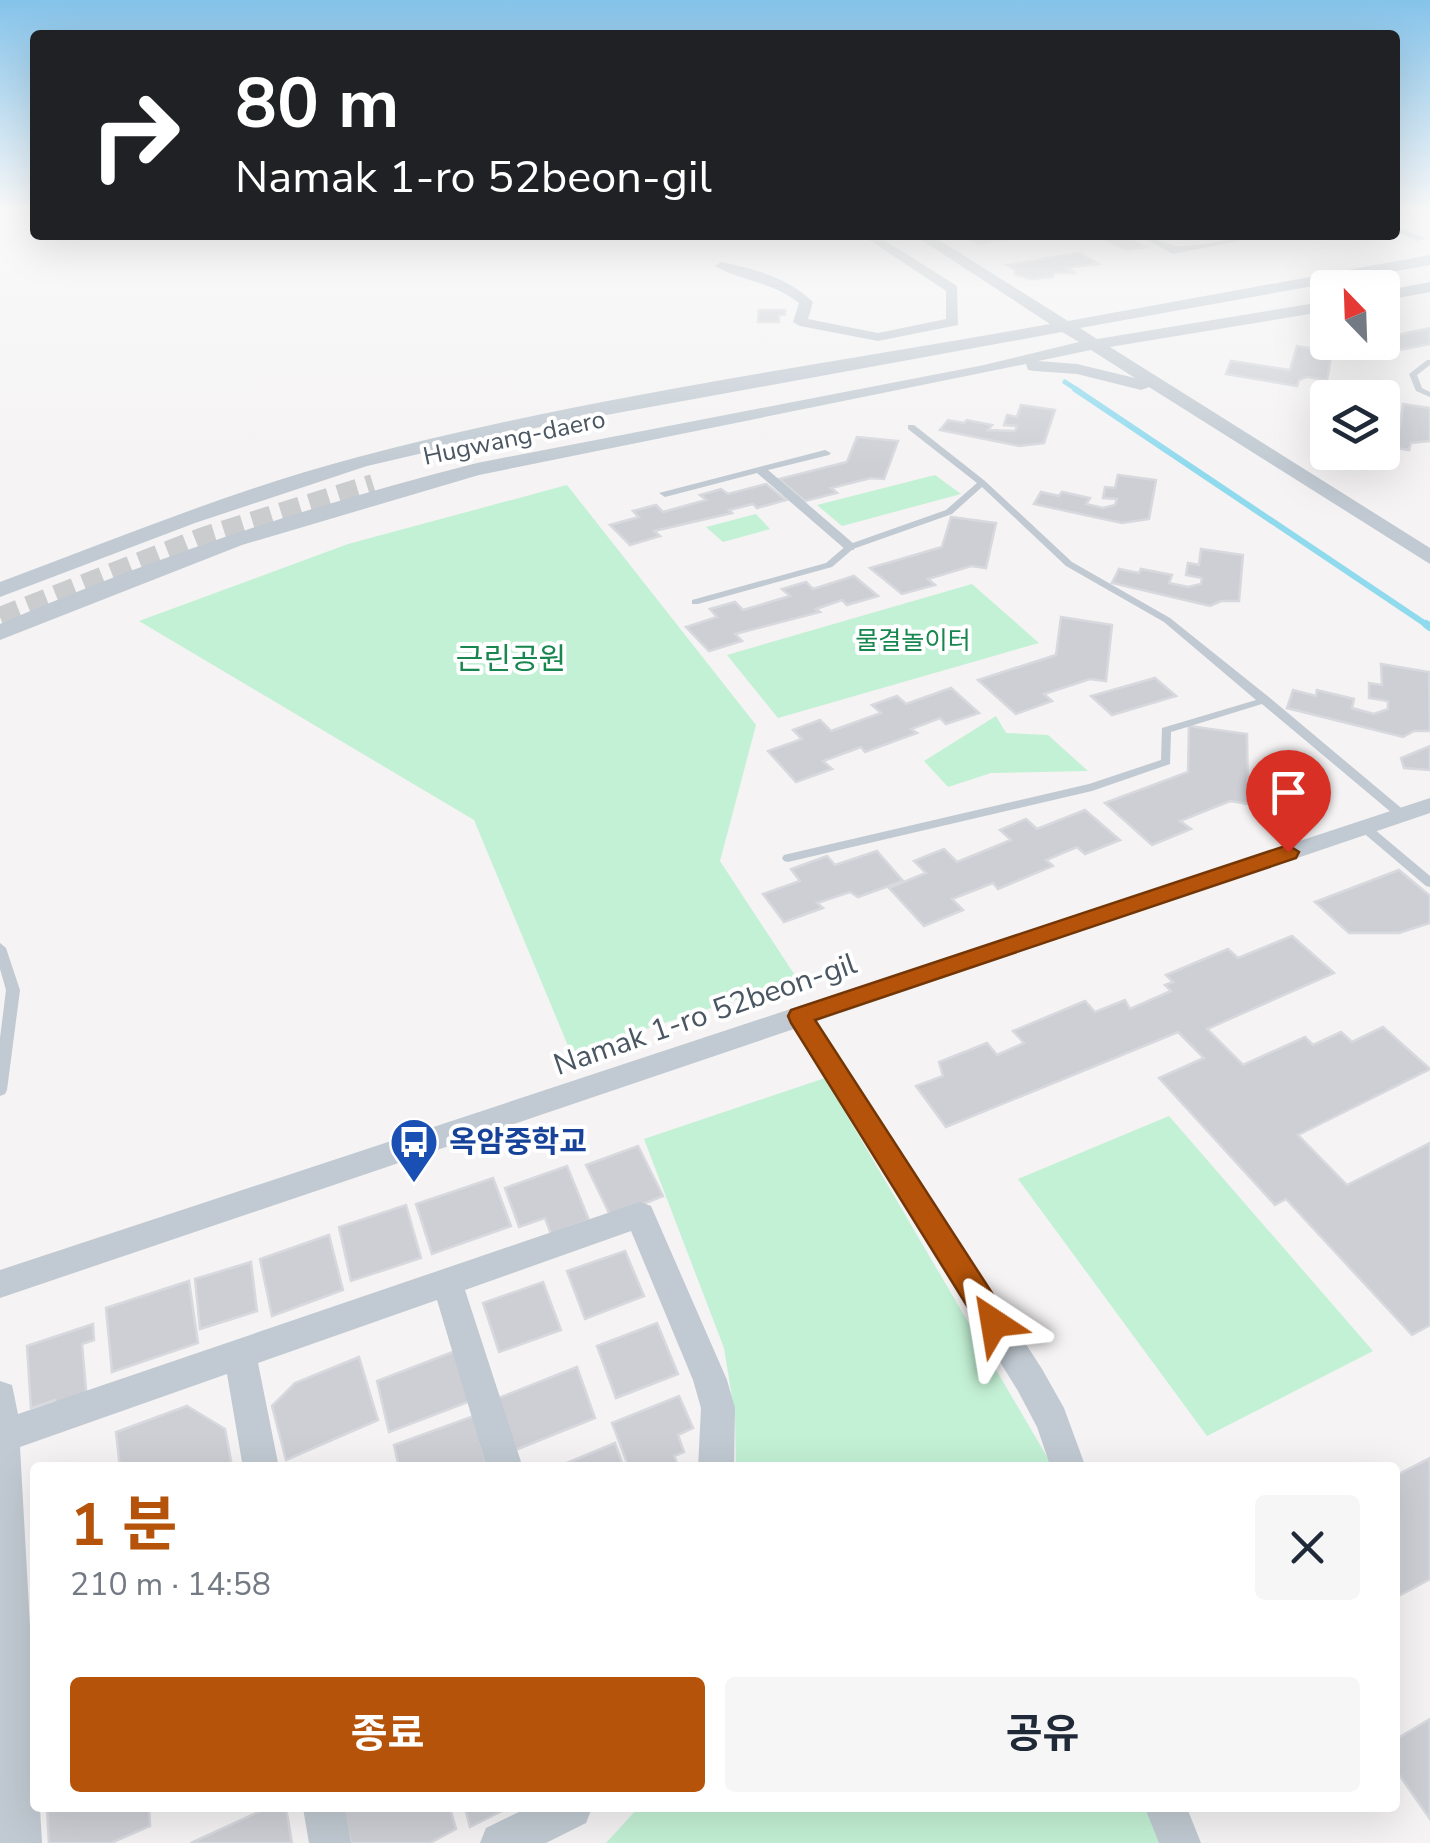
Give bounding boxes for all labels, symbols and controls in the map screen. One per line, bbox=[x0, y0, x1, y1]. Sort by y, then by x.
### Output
text: 80 m bbox=[235, 56, 399, 152]
icon: right bbox=[70, 70, 200, 200]
text: Namak 1-ro 52beon-gil bbox=[235, 147, 712, 208]
north arrow bbox=[1310, 270, 1400, 360]
map controls bbox=[1310, 270, 1400, 470]
button: layers bbox=[1310, 380, 1400, 470]
street label: Hugwang-daero bbox=[420, 402, 608, 474]
park label: 물결놀이터 bbox=[855, 624, 971, 658]
park label: 근린공원 bbox=[456, 639, 566, 680]
pin bbox=[1246, 750, 1331, 853]
icon: arrive bbox=[1261, 765, 1316, 820]
street label: Namak 1-ro 52beon-gil bbox=[548, 943, 862, 1086]
bus stop icon: 옥암중학교 bbox=[388, 1116, 440, 1184]
place label: 옥암중학교 bbox=[449, 1122, 587, 1163]
position arrow bbox=[942, 1271, 1046, 1375]
text: 1 분 bbox=[70, 1484, 177, 1566]
button: close bbox=[1255, 1495, 1360, 1600]
text: 210 m · 14:58 bbox=[70, 1563, 271, 1606]
button: 종료 bbox=[70, 1677, 705, 1792]
button: 공유 bbox=[725, 1677, 1360, 1792]

